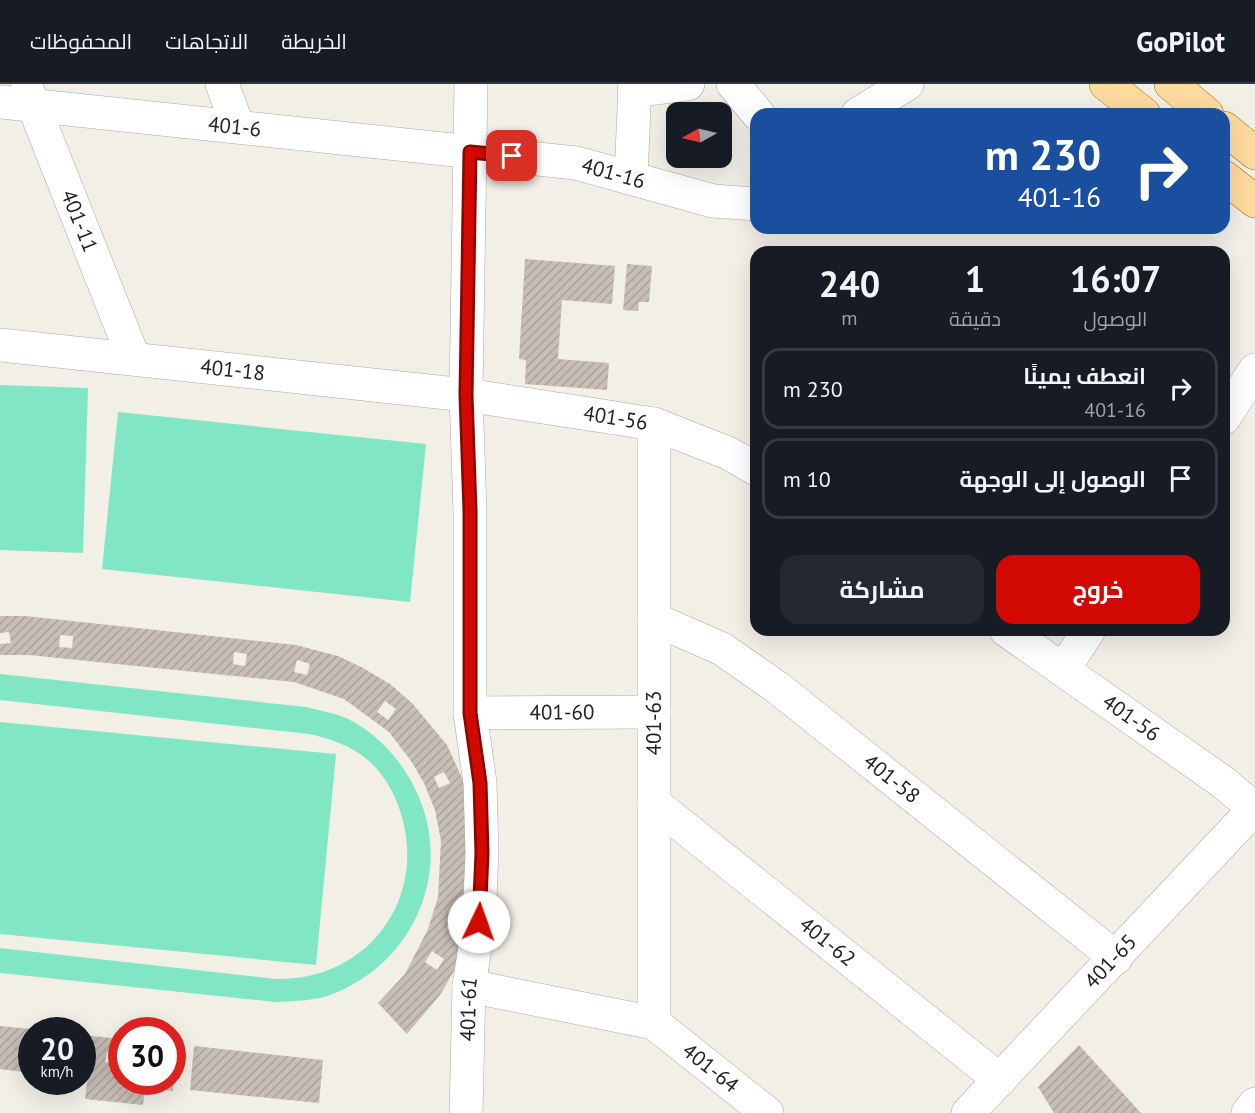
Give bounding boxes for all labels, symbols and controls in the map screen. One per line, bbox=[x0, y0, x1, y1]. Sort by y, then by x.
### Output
text: GoPilot bbox=[1136, 23, 1225, 60]
text: المحفوظات bbox=[30, 28, 132, 55]
text: الاتجاهات bbox=[165, 28, 248, 55]
text: الخريطة bbox=[281, 28, 347, 55]
north arrow bbox=[666, 102, 732, 168]
map controls bbox=[666, 102, 732, 168]
street label: 401-6 bbox=[207, 110, 263, 143]
text: 230 m bbox=[985, 127, 1101, 182]
pin bbox=[486, 130, 537, 181]
icon: right bbox=[1122, 132, 1200, 210]
icon: arrive bbox=[495, 139, 528, 172]
street label: 401-16 bbox=[579, 151, 648, 195]
text: 401-16 bbox=[1018, 180, 1101, 214]
street label: 401-11 bbox=[55, 186, 104, 256]
text: 1 bbox=[965, 255, 985, 302]
text: 16:07 bbox=[1070, 255, 1161, 302]
text: 240 bbox=[819, 260, 880, 307]
text: m bbox=[841, 305, 858, 331]
text: دقيقة bbox=[949, 306, 1001, 332]
text: الوصول bbox=[1084, 306, 1147, 332]
street label: 401-18 bbox=[199, 353, 266, 386]
text: انعطف يمينًا bbox=[1023, 362, 1146, 390]
icon: right bbox=[1164, 372, 1197, 405]
text: 230 m bbox=[783, 375, 843, 403]
text: 401-16 bbox=[1084, 397, 1146, 423]
street label: 401-56 bbox=[582, 399, 650, 436]
icon: arrive bbox=[1164, 462, 1197, 495]
text: 10 m bbox=[783, 465, 831, 493]
text: الوصول إلى الوجهة bbox=[960, 465, 1146, 493]
button: مشاركة bbox=[780, 555, 984, 624]
button: خروج bbox=[996, 555, 1200, 624]
street label: 401-56 bbox=[1097, 688, 1166, 747]
street label: 401-63 bbox=[640, 691, 667, 755]
street label: 401-60 bbox=[530, 698, 594, 726]
street label: 401-58 bbox=[858, 748, 926, 809]
position arrow bbox=[447, 890, 511, 954]
street label: 401-62 bbox=[794, 911, 861, 972]
street label: 401-65 bbox=[1078, 928, 1142, 994]
street label: 401-61 bbox=[454, 975, 483, 1042]
speed limit sign: 30 bbox=[108, 1017, 186, 1095]
text: 20 bbox=[40, 1029, 74, 1068]
street label: 401-64 bbox=[677, 1037, 745, 1098]
text: km/h bbox=[41, 1062, 73, 1081]

